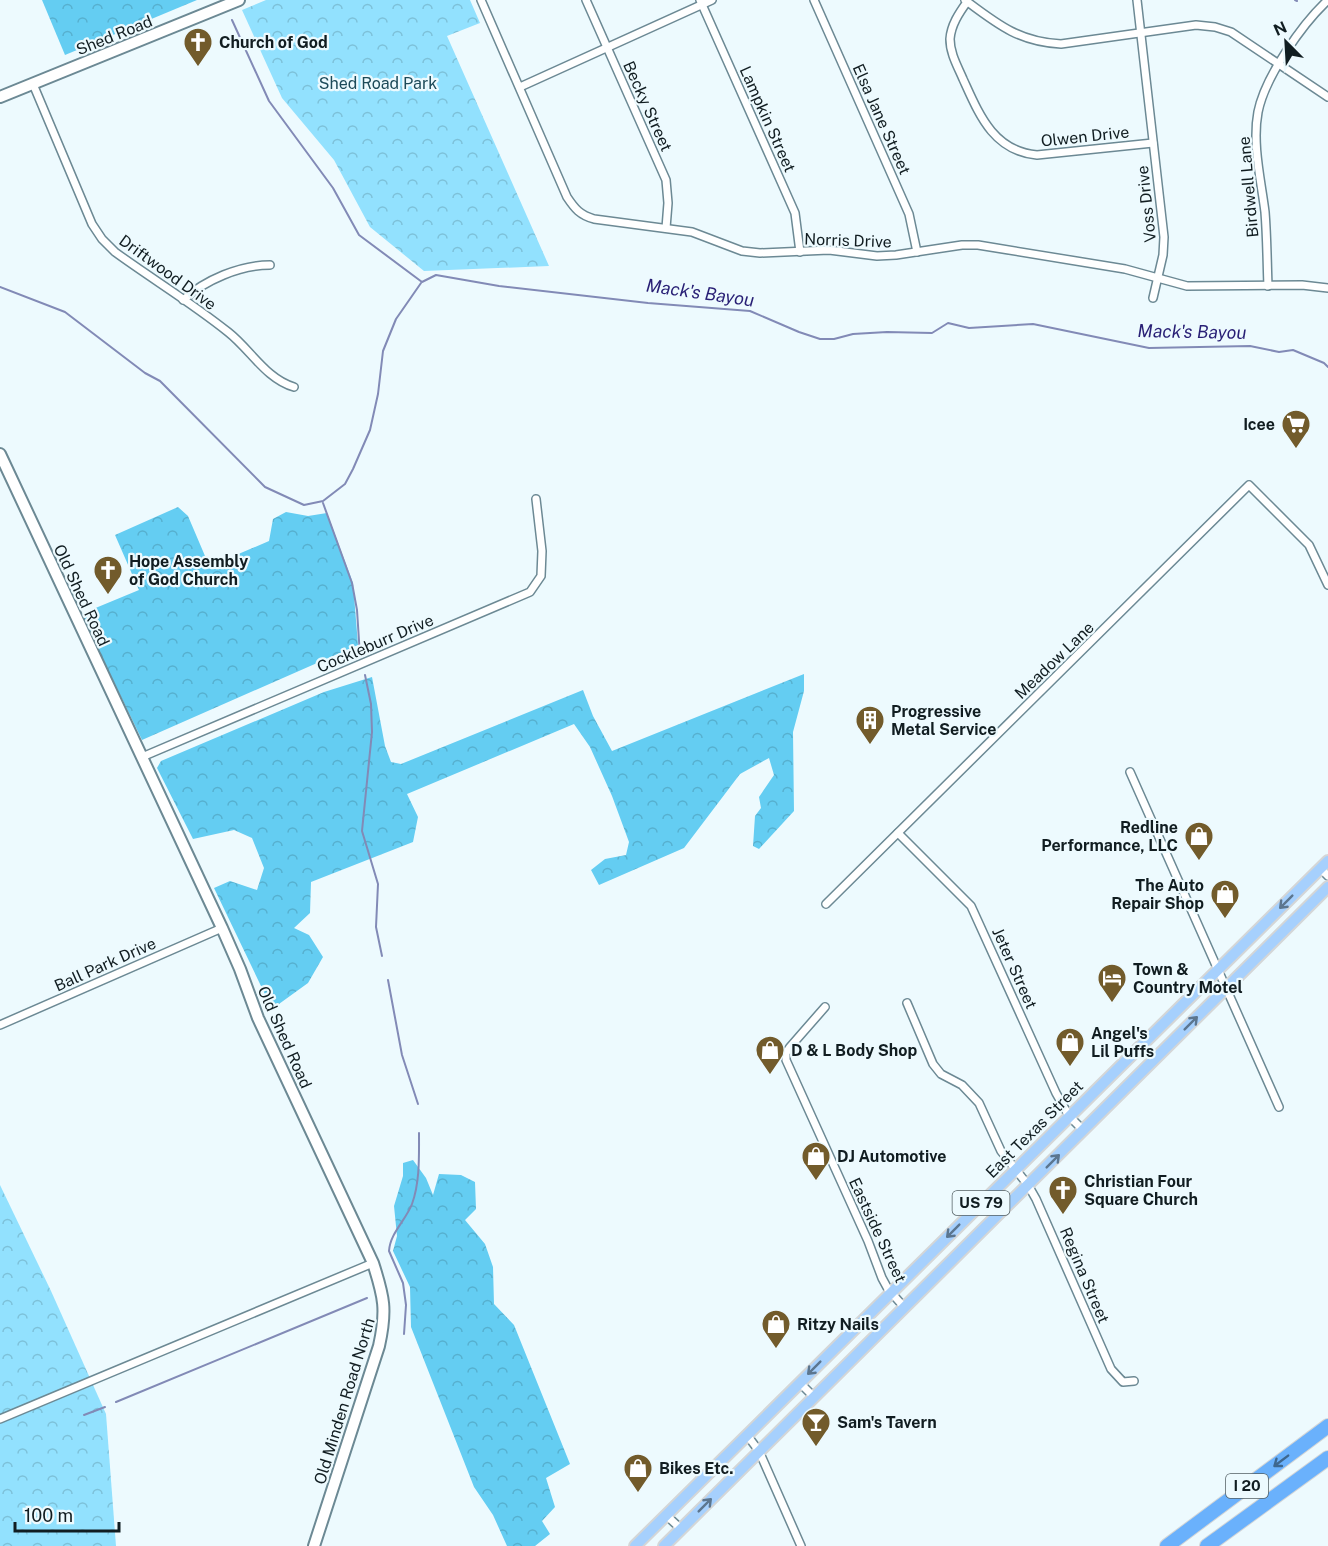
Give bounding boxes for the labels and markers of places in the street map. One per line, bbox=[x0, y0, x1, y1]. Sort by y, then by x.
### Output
church icon: Church of God bbox=[182, 26, 214, 68]
place label: Church of God bbox=[219, 33, 328, 52]
supermarket icon: Icee bbox=[1280, 408, 1312, 450]
place label: Icee bbox=[1243, 415, 1275, 434]
place label: Hope Assembly of God Church bbox=[129, 552, 248, 589]
church icon: Hope Assembly of God Church bbox=[92, 554, 124, 596]
place label: Progressive Metal Service bbox=[891, 702, 997, 739]
building icon: Progressive Metal Service bbox=[854, 704, 886, 746]
place label: Redline Performance, LLC bbox=[1041, 818, 1178, 855]
shop icon: Redline Performance, LLC bbox=[1183, 820, 1215, 862]
place label: The Auto Repair Shop bbox=[1111, 876, 1204, 913]
shop icon: The Auto Repair Shop bbox=[1209, 878, 1241, 920]
place label: Town & Country Motel bbox=[1133, 960, 1243, 997]
hotel icon: Town & Country Motel bbox=[1096, 962, 1128, 1004]
place label: Angel's Lil Puffs bbox=[1091, 1024, 1154, 1061]
shop icon: Angel's Lil Puffs bbox=[1054, 1026, 1086, 1068]
shop icon: D & L Body Shop bbox=[754, 1034, 786, 1076]
place label: D & L Body Shop bbox=[791, 1041, 917, 1060]
shop icon: DJ Automotive bbox=[800, 1140, 832, 1182]
place label: DJ Automotive bbox=[837, 1147, 947, 1166]
place label: Christian Four Square Church bbox=[1084, 1172, 1198, 1209]
church icon: Christian Four Square Church bbox=[1047, 1174, 1079, 1216]
shop icon: Ritzy Nails bbox=[760, 1308, 792, 1350]
place label: Ritzy Nails bbox=[797, 1315, 879, 1334]
bar icon: Sam's Tavern bbox=[800, 1406, 832, 1448]
place label: Sam's Tavern bbox=[837, 1413, 937, 1432]
shop icon: Bikes Etc. bbox=[622, 1452, 654, 1494]
place label: Bikes Etc. bbox=[659, 1459, 734, 1478]

